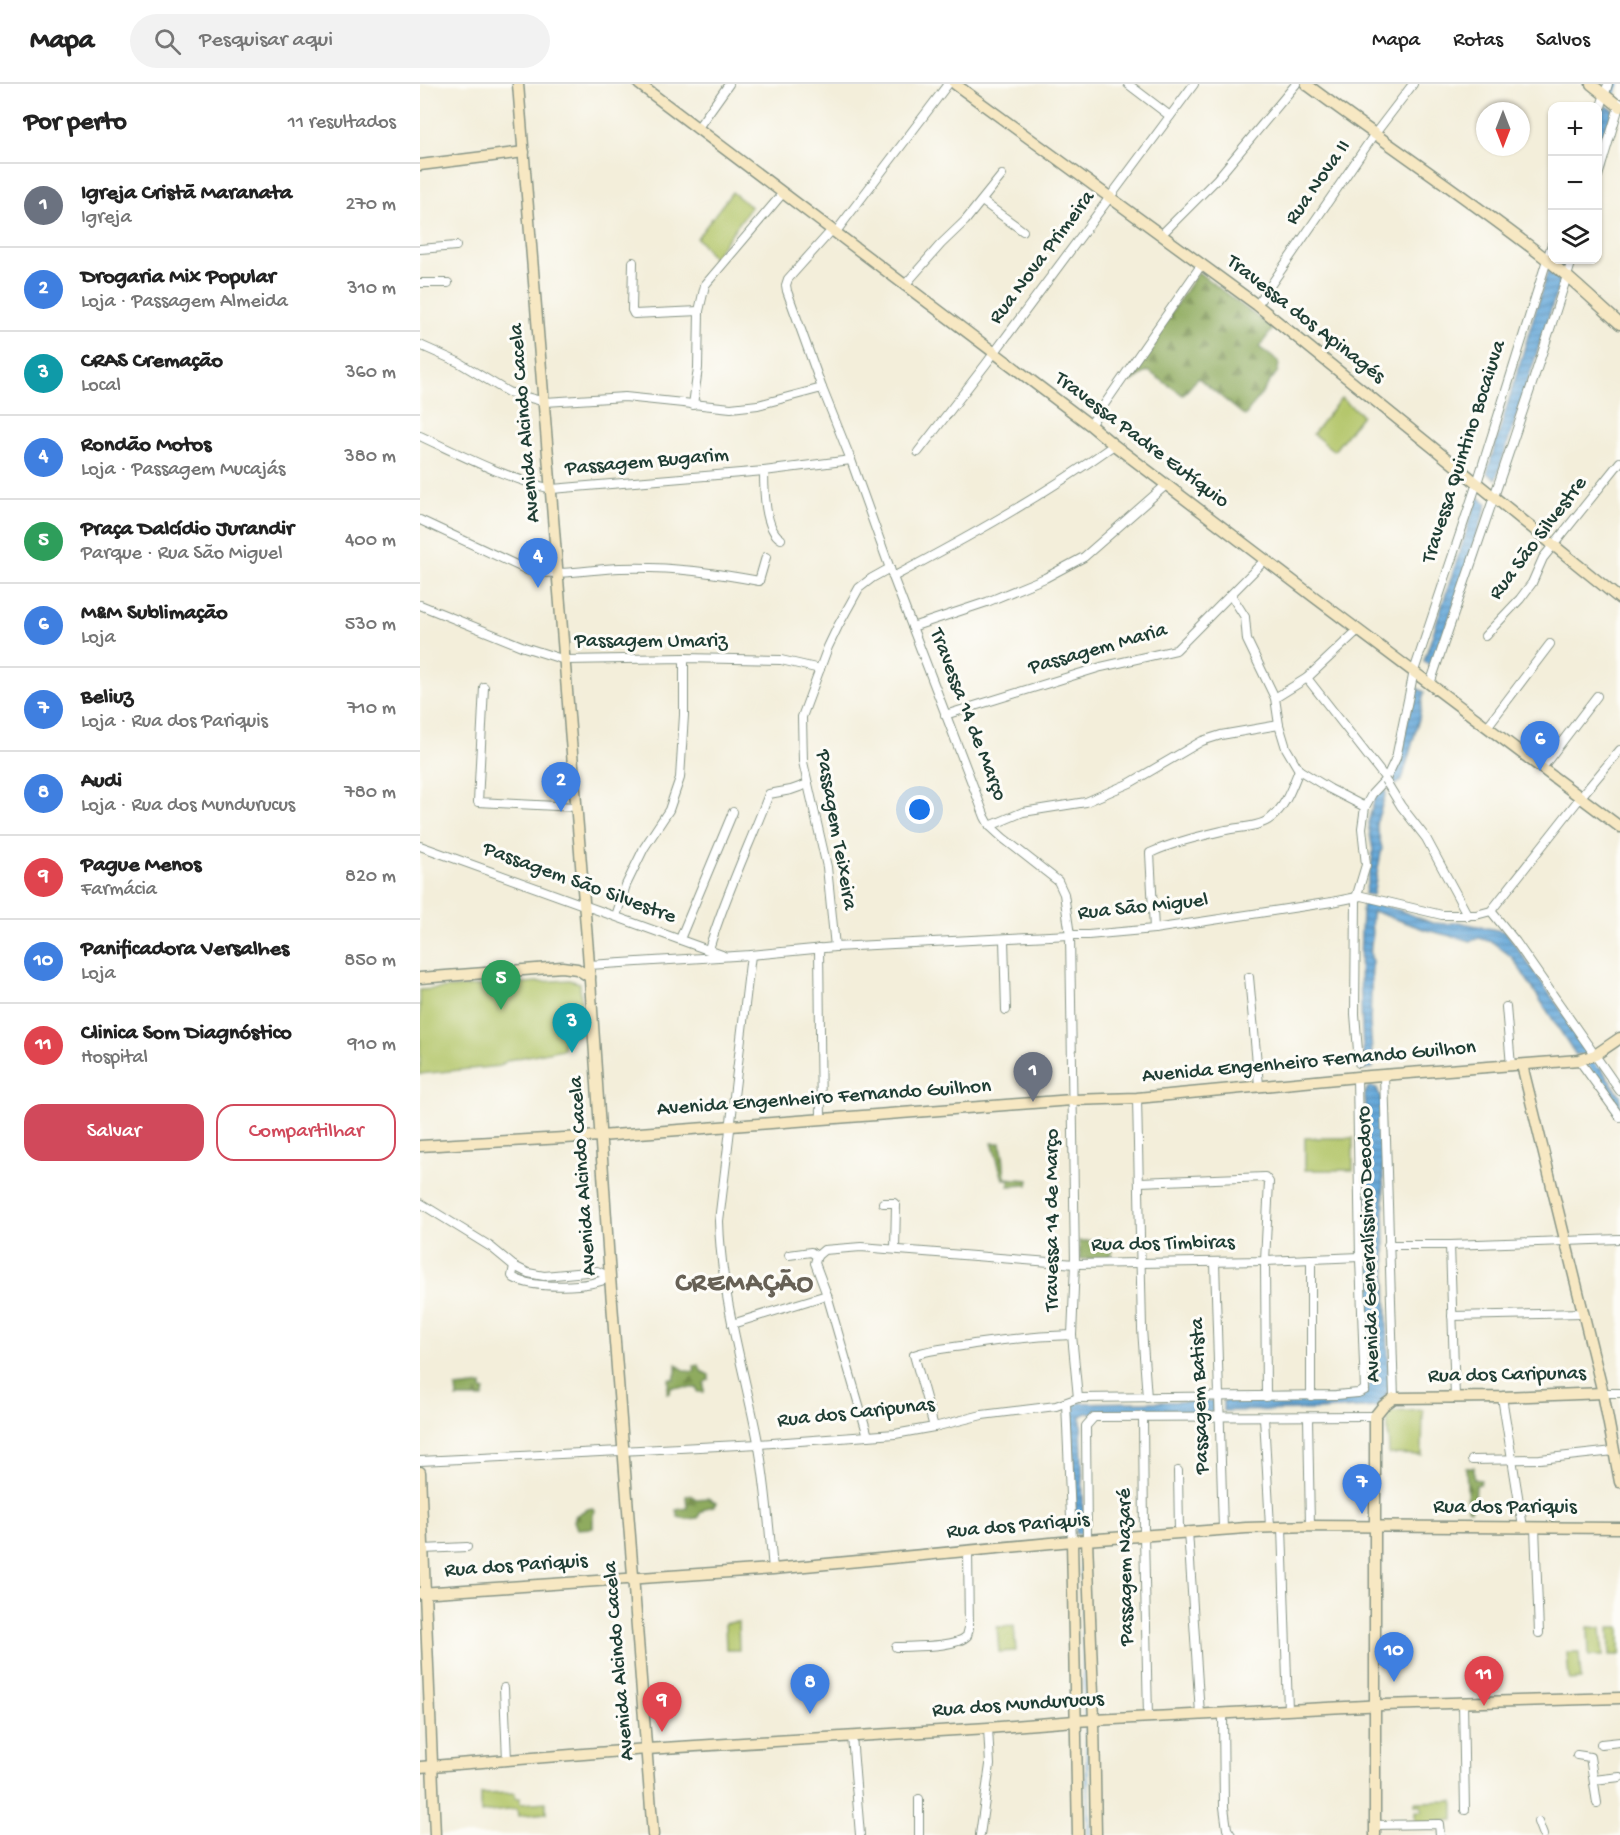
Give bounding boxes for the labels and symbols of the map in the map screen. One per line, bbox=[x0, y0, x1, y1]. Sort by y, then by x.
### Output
north arrow bbox=[1476, 102, 1530, 156]
street label: Rua Nova II bbox=[1281, 136, 1357, 230]
street label: Rua Nova Primeira bbox=[985, 185, 1102, 330]
street label: Travessa dos Apinagés bbox=[1220, 250, 1390, 391]
street label: Avenida Alcindo Cacela bbox=[505, 321, 547, 524]
street label: Travessa Quintino Bocaiuva bbox=[1417, 336, 1513, 567]
street label: Travessa Padre Eutíquio bbox=[1048, 367, 1233, 515]
street label: Passagem Bugarim bbox=[563, 443, 730, 483]
street label: Rua São Silvestre bbox=[1484, 471, 1594, 606]
pin: 4 bbox=[518, 538, 558, 588]
street label: Passagem Maria bbox=[1025, 618, 1171, 682]
street label: Travessa 14 de Março bbox=[922, 624, 1011, 805]
street label: Passagem Umariz bbox=[574, 630, 728, 655]
pin: 6 bbox=[1520, 722, 1560, 771]
street label: Passagem Teixeira bbox=[808, 747, 862, 913]
pin: 2 bbox=[542, 762, 580, 812]
your location bbox=[905, 795, 934, 824]
street label: Passagem São Silvestre bbox=[478, 837, 680, 931]
street label: Rua São Miguel bbox=[1076, 889, 1210, 927]
pin: 5 bbox=[482, 960, 520, 1010]
pin: 3 bbox=[552, 1004, 592, 1053]
street label: Avenida Engenheiro Fernando Guilhon bbox=[1141, 1036, 1477, 1090]
pin: 1 bbox=[1014, 1052, 1052, 1102]
street label: Avenida Alcindo Cacela bbox=[564, 1074, 603, 1277]
street label: Avenida Engenheiro Fernando Guilhon bbox=[656, 1075, 992, 1123]
street label: Avenida Generalíssimo Deodoro bbox=[1353, 1105, 1387, 1383]
street label: Travessa 14 de Março bbox=[1041, 1129, 1066, 1312]
street label: Rua dos Timbiras bbox=[1091, 1231, 1236, 1259]
district label: CREMAÇÃO bbox=[675, 1269, 815, 1301]
street label: Passagem Batista bbox=[1186, 1316, 1216, 1476]
street label: Rua dos Caripunas bbox=[1428, 1362, 1587, 1390]
street label: Rua dos Caripunas bbox=[776, 1393, 937, 1435]
pin: 7 bbox=[1342, 1464, 1382, 1514]
street label: Passagem Nazaré bbox=[1113, 1487, 1141, 1647]
street label: Rua dos Pariquis bbox=[1433, 1496, 1578, 1521]
street label: Rua dos Pariquis bbox=[946, 1508, 1092, 1546]
street label: Rua dos Pariquis bbox=[444, 1549, 590, 1584]
street label: Avenida Alcindo Cacela bbox=[599, 1559, 641, 1762]
pin: 10 bbox=[1374, 1632, 1414, 1682]
pin: 11 bbox=[1464, 1656, 1504, 1706]
pin: 8 bbox=[790, 1664, 830, 1714]
pin: 9 bbox=[642, 1682, 682, 1732]
street label: Rua dos Mundurucus bbox=[931, 1687, 1106, 1724]

